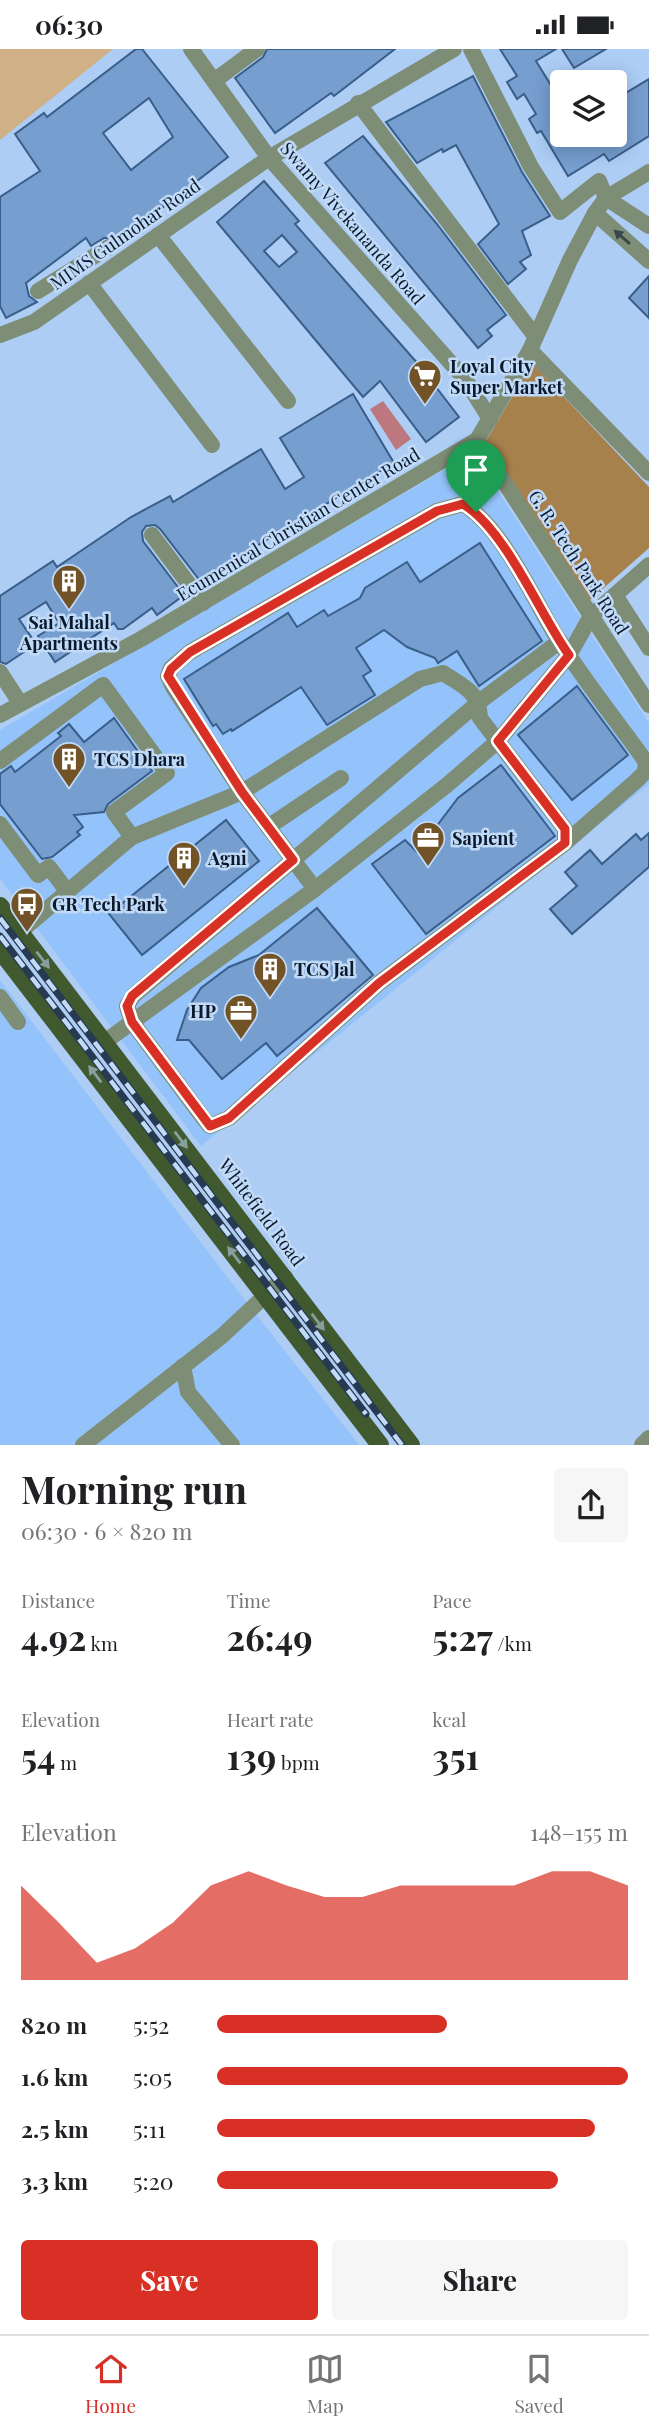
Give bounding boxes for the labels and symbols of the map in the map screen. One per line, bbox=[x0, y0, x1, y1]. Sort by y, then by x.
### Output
street label: Swamy Vivekananda Road bbox=[276, 136, 431, 310]
street label: MIMS Gulmohar Road bbox=[45, 173, 205, 295]
one-way arrow bbox=[613, 229, 631, 245]
place label: Loyal City Super Market bbox=[450, 354, 563, 399]
supermarket icon: Loyal City Super Market bbox=[406, 357, 444, 406]
pin bbox=[446, 440, 506, 512]
street label: Ecumenical Christian Center Road bbox=[172, 441, 424, 606]
street label: G. R. Tech Park Road bbox=[523, 485, 635, 639]
building icon: Sai Mahal Apartments bbox=[50, 562, 88, 611]
place label: Sai Mahal Apartments bbox=[19, 610, 118, 655]
building icon: TCS Dhara bbox=[50, 740, 88, 789]
place label: TCS Dhara bbox=[94, 747, 186, 771]
office icon: Sapient bbox=[409, 819, 447, 868]
place label: Sapient bbox=[452, 826, 515, 850]
building icon: Agni bbox=[165, 839, 203, 888]
place label: Agni bbox=[207, 846, 247, 870]
bus stop icon: GR Tech Park bbox=[8, 885, 46, 934]
place label: GR Tech Park bbox=[52, 892, 165, 916]
one-way arrow bbox=[35, 950, 50, 968]
building icon: TCS Jal bbox=[251, 950, 289, 999]
place label: TCS Jal bbox=[294, 957, 355, 981]
office icon: HP bbox=[222, 992, 260, 1041]
place label: HP bbox=[190, 999, 216, 1023]
one-way arrow bbox=[88, 1066, 103, 1084]
one-way arrow bbox=[173, 1131, 187, 1149]
street label: Whitefield Road bbox=[213, 1153, 311, 1271]
one-way arrow bbox=[227, 1246, 241, 1264]
one-way arrow bbox=[311, 1312, 325, 1331]

